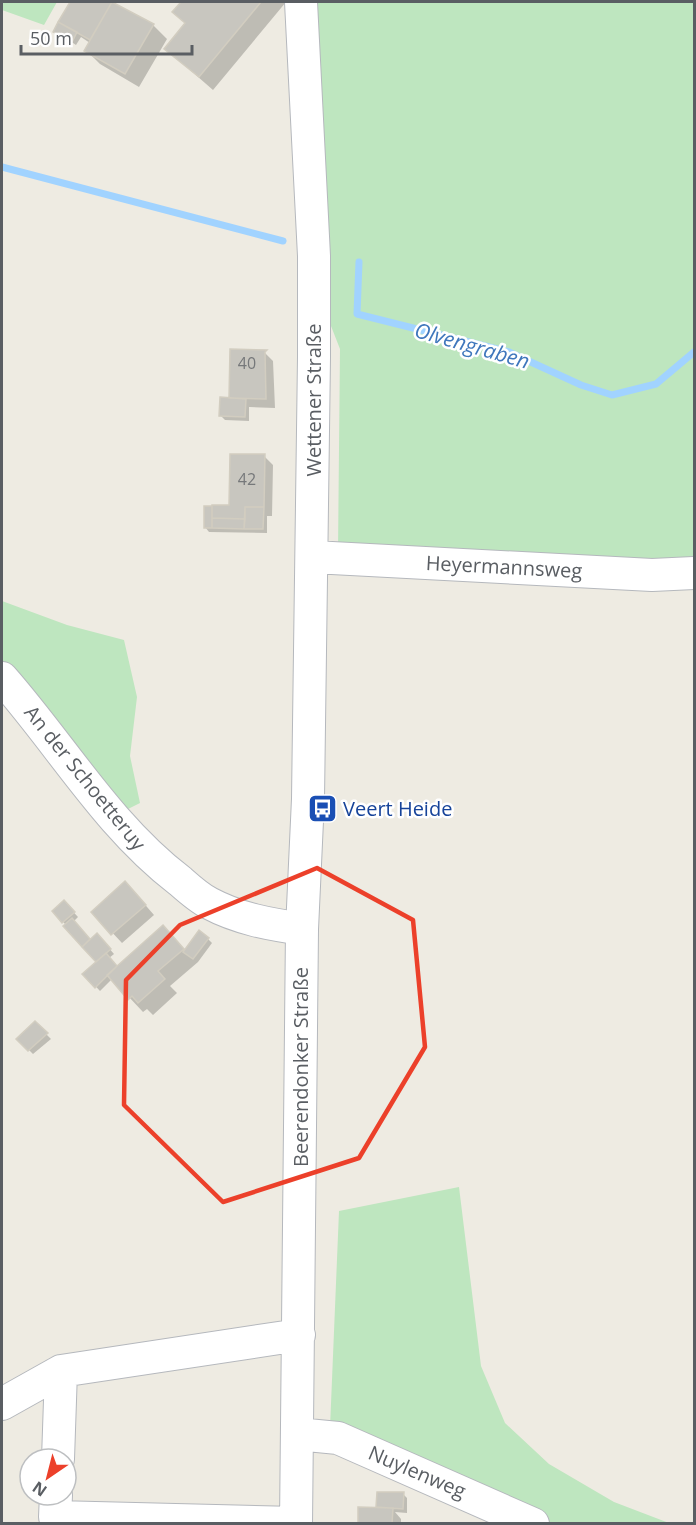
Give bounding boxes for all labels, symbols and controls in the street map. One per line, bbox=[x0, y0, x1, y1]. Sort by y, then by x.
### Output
scale bar bbox=[21, 18, 192, 56]
text: 50 m bbox=[30, 26, 72, 50]
water label: Olvengraben bbox=[411, 315, 533, 375]
street label: Wettener Straße bbox=[300, 323, 327, 477]
house number: 40 bbox=[238, 352, 256, 374]
house number: 42 bbox=[238, 468, 256, 490]
street label: Heyermannsweg bbox=[425, 549, 583, 584]
street label: An der Schoetteruy bbox=[19, 700, 153, 856]
bus stop icon: Veert Heide bbox=[306, 793, 338, 825]
place label: Veert Heide bbox=[343, 795, 452, 822]
street label: Beerendonker Straße bbox=[287, 967, 314, 1167]
street label: Nuylenweg bbox=[364, 1439, 470, 1504]
north arrow bbox=[18, 1447, 78, 1507]
text: N bbox=[28, 1477, 51, 1502]

